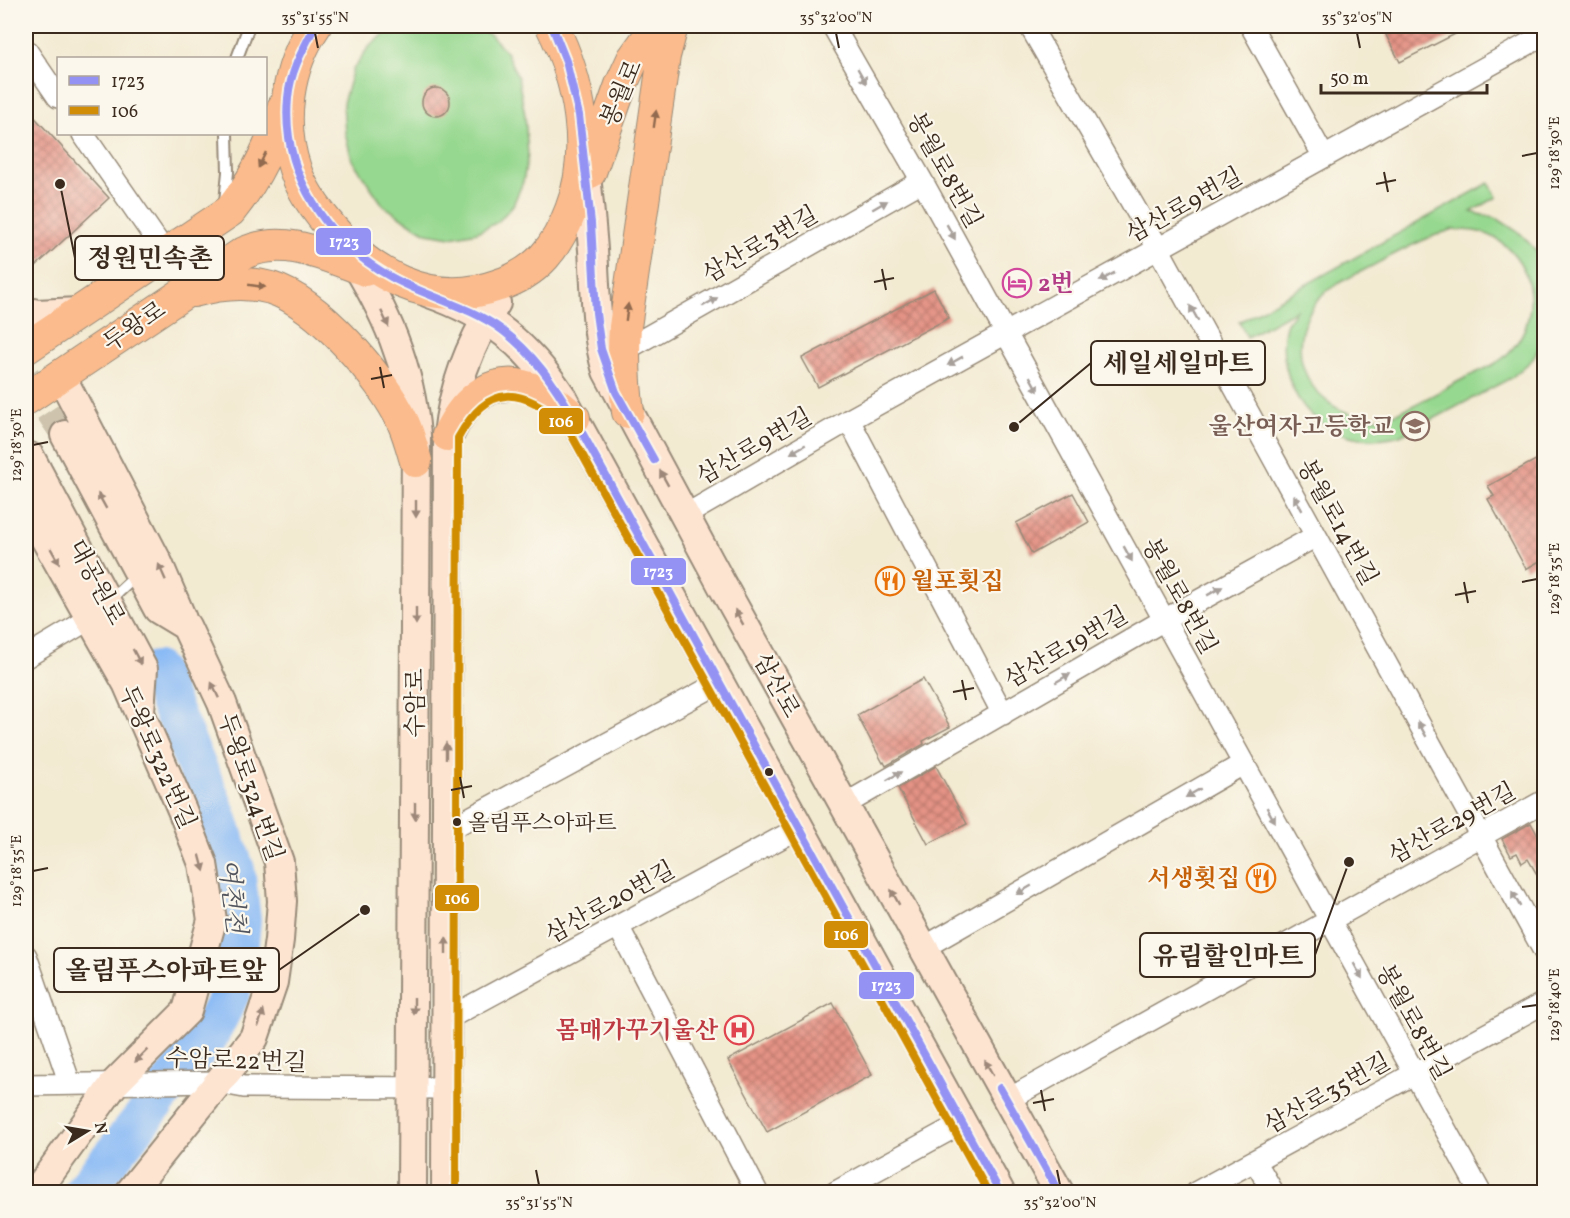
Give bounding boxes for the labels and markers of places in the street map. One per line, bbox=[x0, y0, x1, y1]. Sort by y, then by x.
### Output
callout: 정원민속촌 bbox=[75, 236, 224, 280]
hotel icon: 2번 bbox=[1001, 267, 1033, 299]
place label: 2번 bbox=[1038, 268, 1074, 302]
callout: 세일세일마트 bbox=[1091, 341, 1265, 385]
school or university icon: 울산여자고등학교 bbox=[1399, 410, 1431, 442]
place label: 울산여자고등학교 bbox=[1209, 411, 1394, 445]
restaurant icon: 월포횟집 bbox=[874, 565, 906, 597]
place label: 월포횟집 bbox=[911, 566, 1004, 600]
unlabelled marker bbox=[763, 766, 775, 778]
place label: 올림푸스아파트 bbox=[468, 809, 617, 840]
marker: 올림푸스아파트 bbox=[451, 816, 463, 828]
restaurant icon: 서생횟집 bbox=[1245, 862, 1277, 894]
place label: 서생횟집 bbox=[1147, 863, 1240, 897]
callout: 유림할인마트 bbox=[1140, 933, 1315, 977]
callout: 올림푸스아파트앞 bbox=[54, 948, 279, 992]
hospital icon: 몸매가꾸기울산 bbox=[723, 1014, 755, 1046]
place label: 몸매가꾸기울산 bbox=[556, 1015, 719, 1049]

